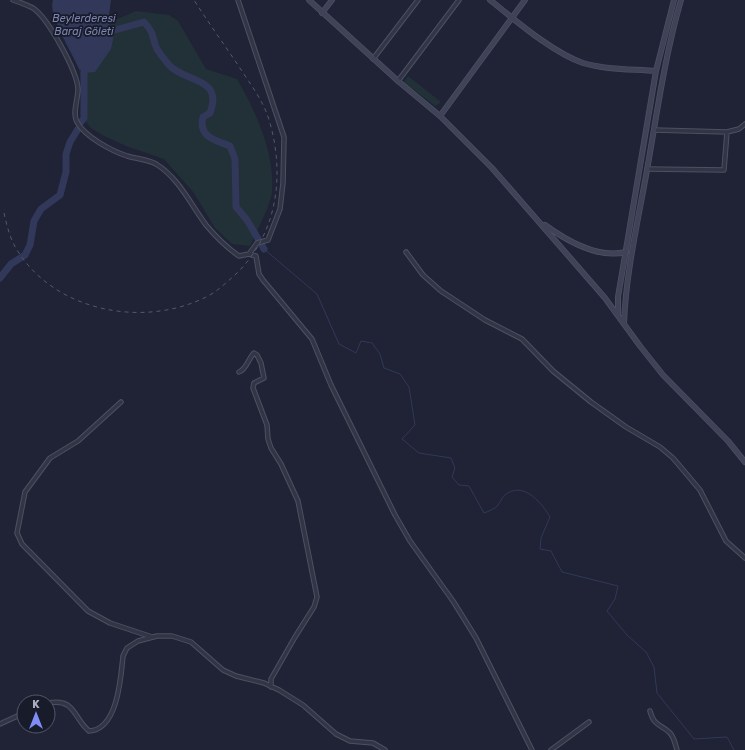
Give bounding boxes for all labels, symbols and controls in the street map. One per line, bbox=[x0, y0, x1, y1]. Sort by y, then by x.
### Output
water label: Beylerderesi Baraj Göleti bbox=[52, 12, 116, 38]
north arrow bbox=[16, 694, 56, 734]
text: K bbox=[32, 698, 40, 711]

